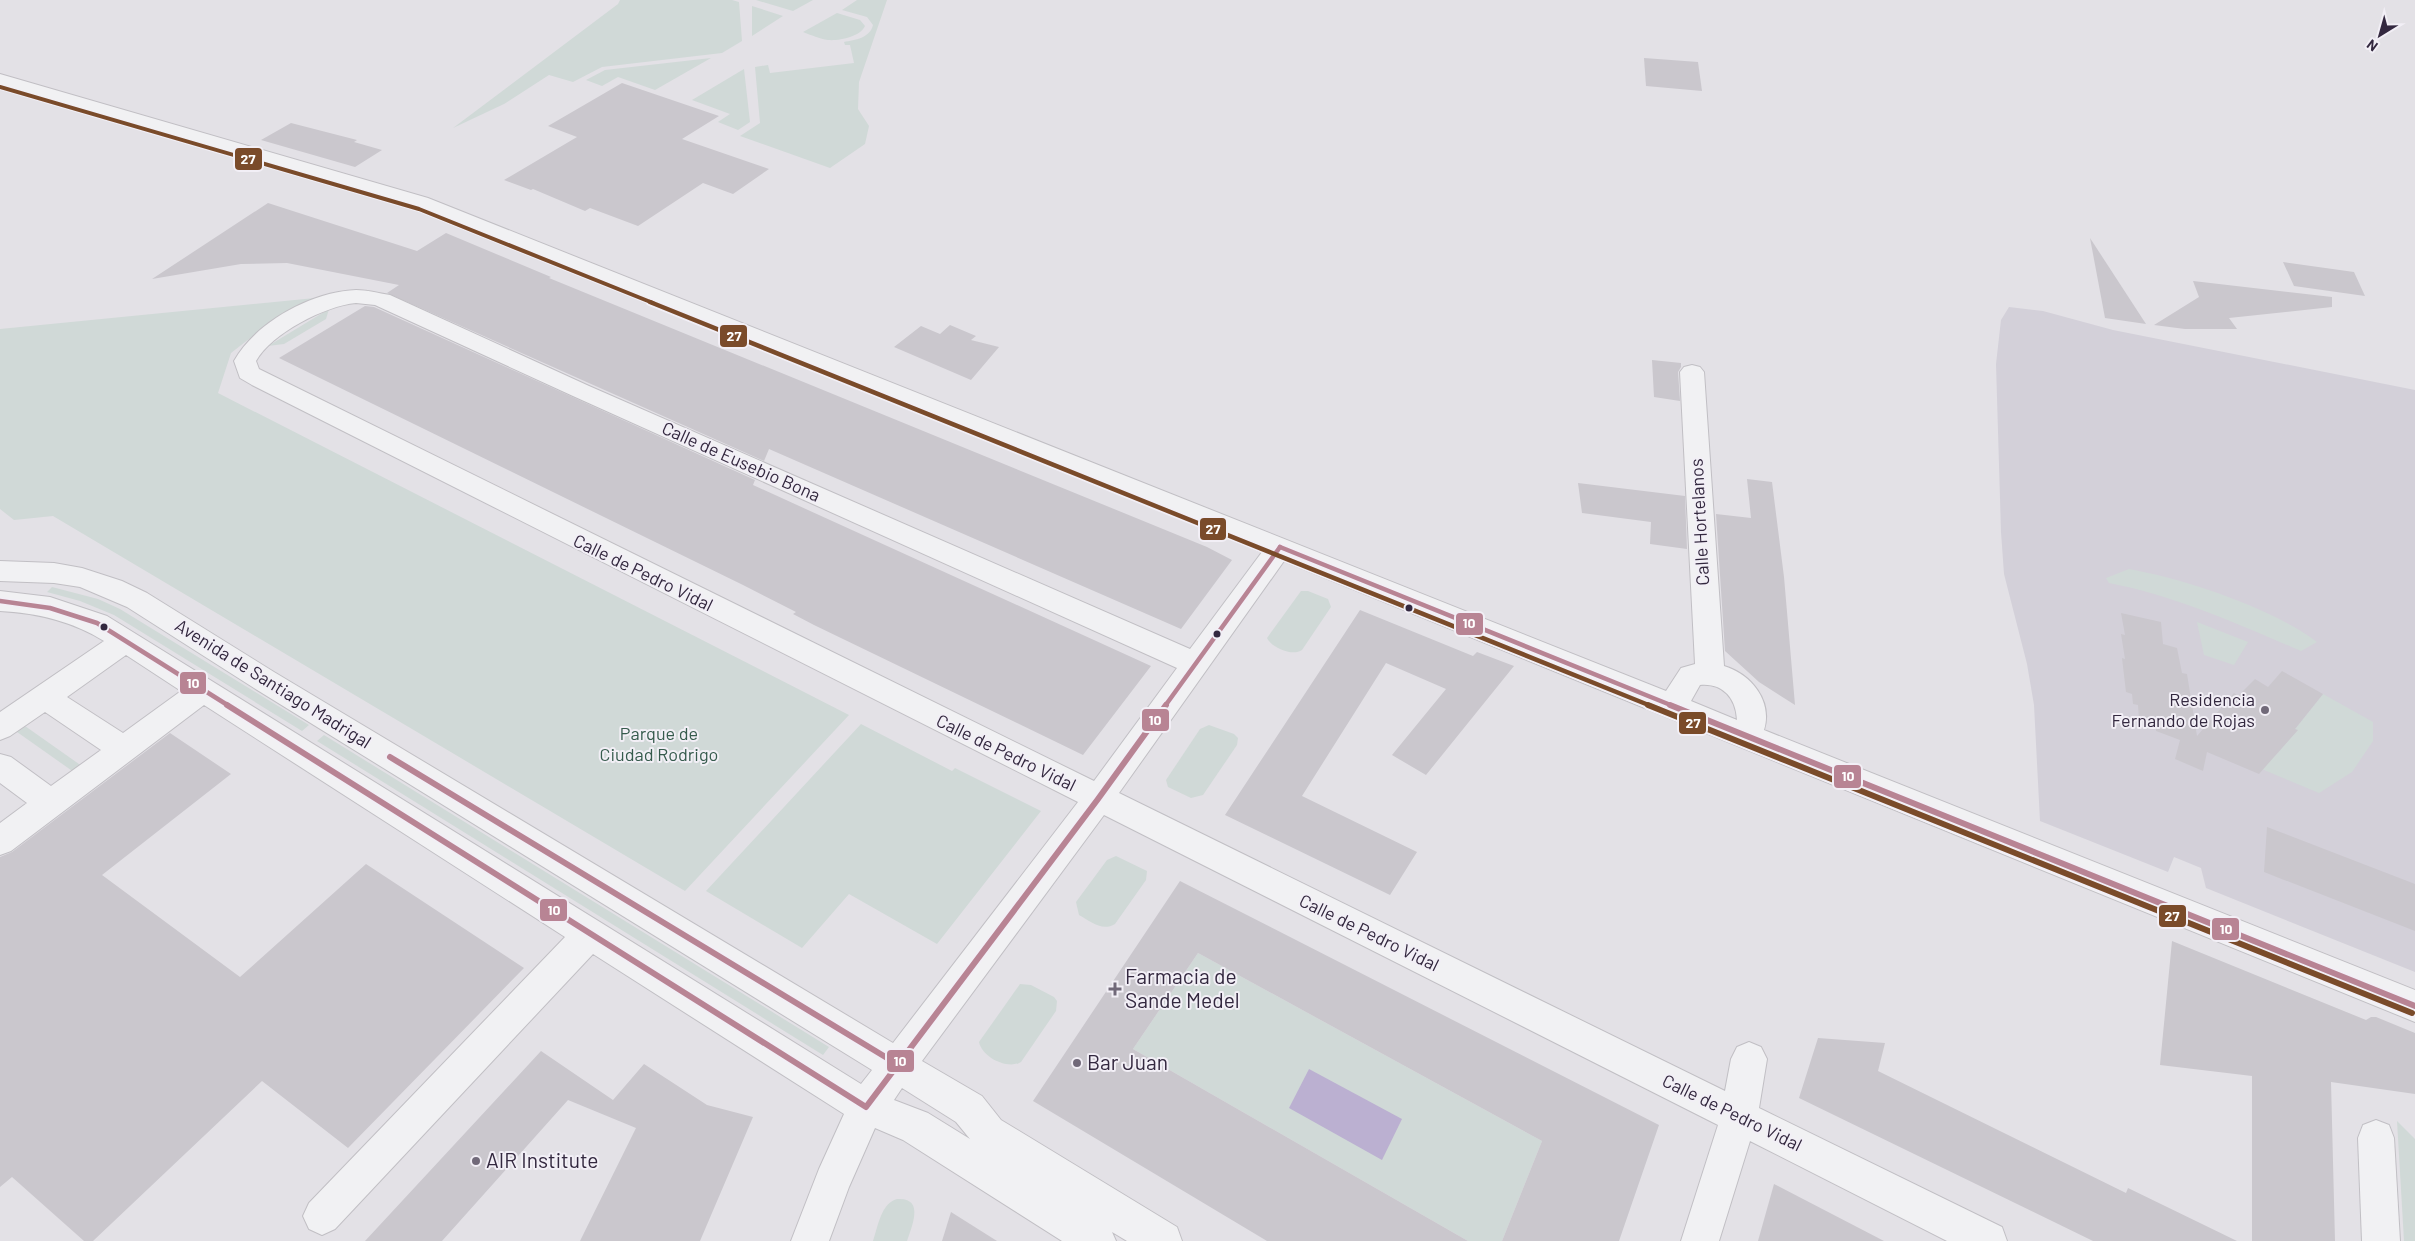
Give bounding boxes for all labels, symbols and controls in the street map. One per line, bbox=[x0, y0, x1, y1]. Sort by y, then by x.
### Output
north arrow bbox=[2355, 10, 2405, 60]
text: N bbox=[2363, 36, 2381, 55]
line badge: 27 bbox=[234, 147, 263, 171]
text: 27 bbox=[241, 150, 255, 167]
line badge: 27 bbox=[719, 324, 748, 348]
text: 27 bbox=[727, 327, 741, 344]
street label: Calle de Eusebio Bona bbox=[659, 416, 824, 506]
street label: Calle Hortelanos bbox=[1685, 458, 1713, 586]
line badge: 27 bbox=[1199, 517, 1227, 541]
text: 27 bbox=[1206, 520, 1220, 537]
street label: Calle de Pedro Vidal bbox=[570, 529, 717, 615]
unlabelled marker bbox=[1404, 603, 1414, 613]
line badge: 10 bbox=[1455, 612, 1484, 636]
street label: Avenida de Santiago Madrigal bbox=[171, 614, 376, 753]
text: 10 bbox=[1463, 614, 1475, 631]
unlabelled marker bbox=[99, 622, 109, 632]
unlabelled marker bbox=[1212, 629, 1222, 639]
line badge: 10 bbox=[179, 671, 207, 695]
text: 10 bbox=[187, 674, 199, 691]
place label: Residencia Fernando de Rojas bbox=[2112, 688, 2255, 731]
marker: Residencia Fernando de Rojas bbox=[2259, 704, 2271, 716]
line badge: 10 bbox=[1141, 708, 1170, 732]
street label: Calle de Pedro Vidal bbox=[933, 709, 1080, 795]
text: 10 bbox=[1149, 711, 1161, 728]
line badge: 27 bbox=[1678, 711, 1707, 735]
text: 27 bbox=[1686, 714, 1700, 731]
park label: Parque de Ciudad Rodrigo bbox=[600, 722, 718, 765]
line badge: 10 bbox=[1833, 764, 1862, 789]
text: 10 bbox=[1842, 767, 1854, 784]
street label: Calle de Pedro Vidal bbox=[1296, 889, 1443, 975]
line badge: 10 bbox=[539, 898, 568, 922]
text: 10 bbox=[548, 901, 560, 918]
line badge: 27 bbox=[2158, 904, 2187, 928]
text: 27 bbox=[2165, 907, 2179, 924]
line badge: 10 bbox=[2211, 917, 2240, 941]
text: 10 bbox=[2220, 920, 2232, 937]
place label: Farmacia de Sande Medel bbox=[1125, 963, 1240, 1012]
marker: Farmacia de Sande Medel bbox=[1109, 983, 1121, 995]
line badge: 10 bbox=[886, 1049, 915, 1073]
place label: Bar Juan bbox=[1087, 1049, 1168, 1074]
text: 10 bbox=[894, 1052, 906, 1069]
marker: Bar Juan bbox=[1071, 1057, 1083, 1069]
street label: Calle de Pedro Vidal bbox=[1659, 1069, 1806, 1155]
place label: AIR Institute bbox=[486, 1147, 599, 1172]
marker: AIR Institute bbox=[470, 1155, 482, 1167]

